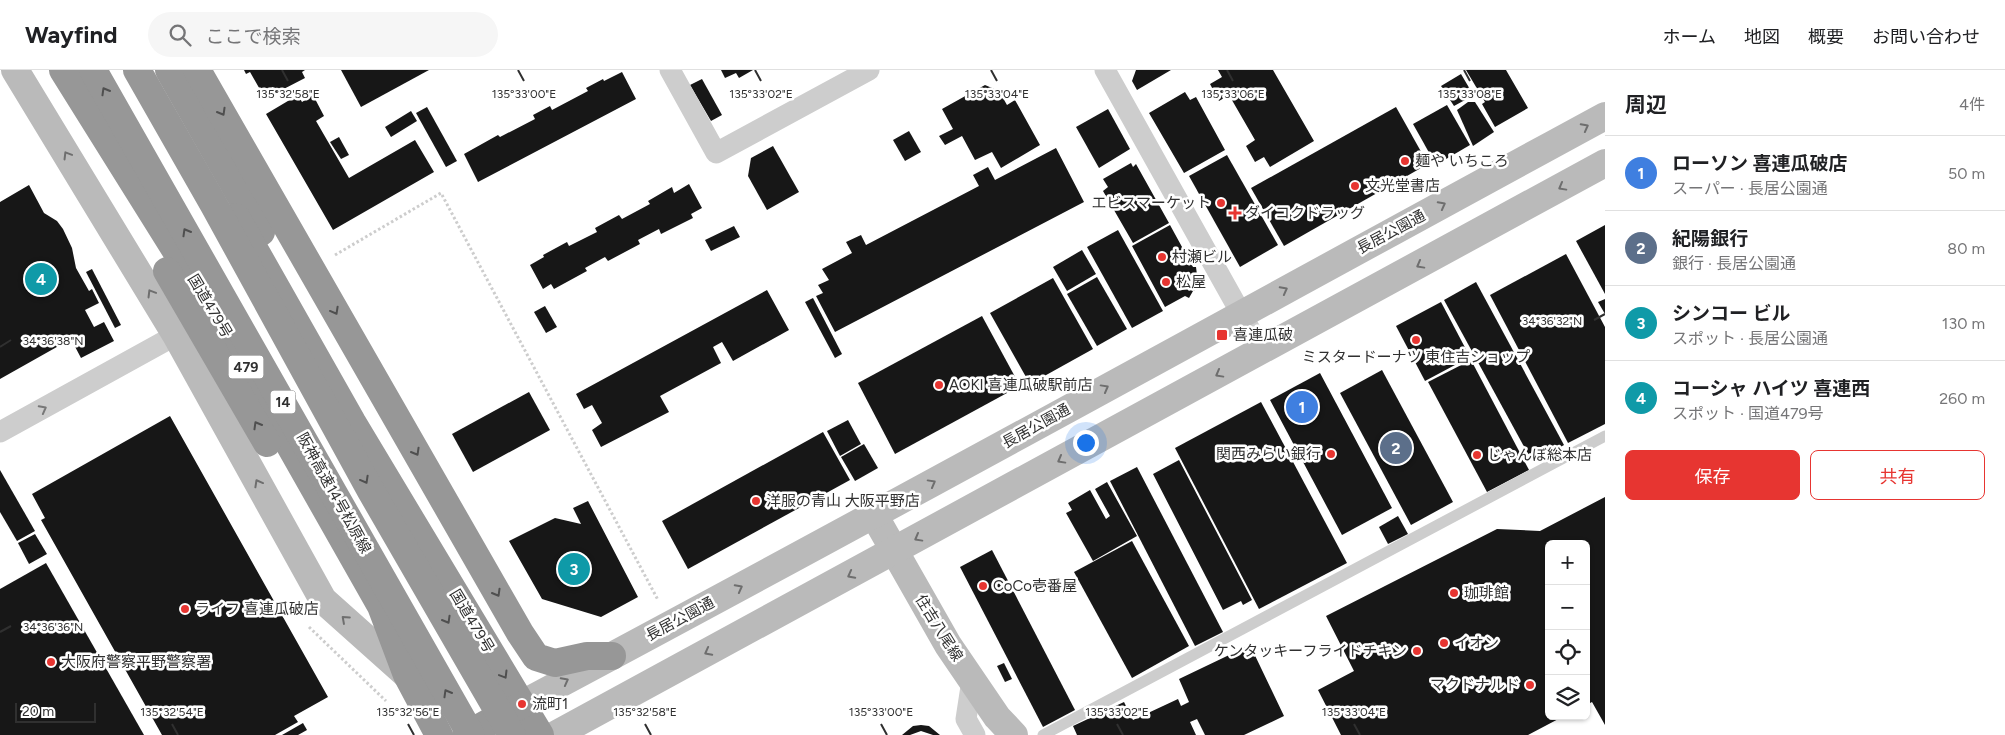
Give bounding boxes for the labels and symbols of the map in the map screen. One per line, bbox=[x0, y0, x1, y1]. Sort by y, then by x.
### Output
one-way arrow bbox=[101, 87, 111, 96]
text: 135°32'58"E bbox=[256, 87, 320, 101]
text: 135°33'00"E bbox=[492, 87, 556, 101]
text: 135°33'02"E bbox=[729, 87, 793, 101]
text: 135°33'04"E bbox=[965, 87, 1029, 101]
text: 135°33'06"E bbox=[1201, 87, 1265, 101]
text: 135°33'08"E bbox=[1438, 87, 1502, 101]
one-way arrow bbox=[215, 107, 225, 116]
one-way arrow bbox=[1580, 123, 1589, 133]
one-way arrow bbox=[63, 151, 73, 160]
place label: 麺や いちころ bbox=[1415, 152, 1509, 170]
marker: 麺や いちころ bbox=[1399, 155, 1411, 167]
place label: 文光堂書店 bbox=[1365, 177, 1440, 195]
marker: 文光堂書店 bbox=[1349, 180, 1361, 192]
one-way arrow bbox=[1559, 180, 1568, 190]
place label: エビスマーケット bbox=[1091, 194, 1211, 212]
marker: エビスマーケット bbox=[1215, 197, 1227, 209]
one-way arrow bbox=[1437, 201, 1446, 211]
place label: ダイコクドラッグ bbox=[1245, 204, 1365, 222]
street label: 長居公園通 bbox=[1354, 206, 1428, 258]
marker: ダイコクドラッグ bbox=[1229, 207, 1241, 219]
one-way arrow bbox=[182, 228, 192, 237]
place label: 村瀬ビル bbox=[1172, 248, 1232, 266]
marker: 村瀬ビル bbox=[1156, 251, 1168, 263]
one-way arrow bbox=[1416, 258, 1425, 268]
pin: 4 bbox=[25, 260, 57, 298]
street label: 国道479号 bbox=[184, 271, 236, 341]
place label: 松屋 bbox=[1176, 273, 1206, 291]
marker: 松屋 bbox=[1160, 276, 1172, 288]
one-way arrow bbox=[1278, 286, 1287, 296]
one-way arrow bbox=[147, 290, 157, 299]
one-way arrow bbox=[329, 305, 339, 314]
text: 34°36'32"N bbox=[1522, 314, 1582, 328]
place label: 喜連瓜破 bbox=[1233, 326, 1293, 344]
marker: 喜連瓜破 bbox=[1215, 328, 1229, 342]
text: 34°36'38"N bbox=[22, 334, 84, 348]
marker: ミスタードーナツ 東住吉ショップ bbox=[1410, 334, 1422, 346]
place label: ミスタードーナツ 東住吉ショップ bbox=[1302, 348, 1530, 366]
road number: 479 bbox=[228, 356, 264, 378]
one-way arrow bbox=[1216, 368, 1225, 378]
place label: AOKI 喜連瓜破駅前店 bbox=[949, 376, 1092, 394]
marker: AOKI 喜連瓜破駅前店 bbox=[933, 379, 945, 391]
one-way arrow bbox=[1100, 384, 1109, 394]
pin: 1 bbox=[1286, 388, 1318, 426]
road number: 14 bbox=[270, 391, 296, 414]
street label: 長居公園通 bbox=[999, 400, 1073, 452]
one-way arrow bbox=[38, 405, 47, 415]
one-way arrow bbox=[253, 422, 263, 431]
street label: 阪神高速14号松原線 bbox=[293, 429, 375, 557]
pin: 2 bbox=[1380, 429, 1412, 467]
your location bbox=[1073, 430, 1099, 456]
place label: 関西みらい銀行 bbox=[1216, 445, 1321, 463]
place label: じゃんぼ総本店 bbox=[1487, 446, 1592, 464]
one-way arrow bbox=[409, 447, 419, 456]
marker: 関西みらい銀行 bbox=[1325, 448, 1337, 460]
marker: じゃんぼ総本店 bbox=[1471, 449, 1483, 461]
one-way arrow bbox=[1057, 454, 1066, 464]
one-way arrow bbox=[359, 474, 369, 483]
one-way arrow bbox=[927, 479, 936, 489]
one-way arrow bbox=[255, 480, 265, 489]
place label: 洋服の青山 大阪平野店 bbox=[766, 492, 920, 510]
marker: 洋服の青山 大阪平野店 bbox=[750, 495, 762, 507]
one-way arrow bbox=[915, 532, 924, 542]
pin: 3 bbox=[558, 550, 590, 588]
one-way arrow bbox=[847, 569, 856, 579]
place label: CoCo壱番屋 bbox=[993, 577, 1077, 595]
marker: CoCo壱番屋 bbox=[977, 580, 989, 592]
one-way arrow bbox=[734, 584, 743, 594]
place label: 珈琲館 bbox=[1464, 584, 1509, 602]
street label: 国道479号 bbox=[446, 586, 498, 656]
marker: 珈琲館 bbox=[1448, 587, 1460, 599]
one-way arrow bbox=[490, 588, 500, 597]
street label: 住吉八尾線 bbox=[911, 591, 967, 665]
street label: 長居公園通 bbox=[643, 593, 717, 645]
place label: ライフ 喜連瓜破店 bbox=[195, 600, 319, 618]
marker: ライフ 喜連瓜破店 bbox=[179, 603, 191, 615]
one-way arrow bbox=[440, 615, 450, 624]
one-way arrow bbox=[341, 616, 350, 625]
text: 34°36'36"N bbox=[23, 620, 83, 634]
place label: イオン bbox=[1454, 634, 1499, 652]
marker: イオン bbox=[1438, 637, 1450, 649]
place label: ケンタッキーフライドチキン bbox=[1214, 642, 1407, 660]
marker: ケンタッキーフライドチキン bbox=[1411, 645, 1423, 657]
one-way arrow bbox=[704, 646, 713, 656]
place label: 大阪府警察平野警察署 bbox=[61, 653, 211, 671]
marker: 大阪府警察平野警察署 bbox=[45, 656, 57, 668]
one-way arrow bbox=[498, 670, 508, 679]
place label: マクドナルド bbox=[1430, 676, 1520, 694]
one-way arrow bbox=[560, 677, 569, 687]
marker: マクドナルド bbox=[1524, 679, 1536, 691]
one-way arrow bbox=[443, 689, 453, 698]
place label: 流町1 bbox=[532, 695, 568, 713]
marker: 流町1 bbox=[516, 698, 528, 710]
scale bar bbox=[15, 700, 96, 723]
text: 135°32'54"E bbox=[140, 705, 204, 719]
text: 135°32'56"E bbox=[376, 705, 440, 719]
text: 135°32'58"E bbox=[613, 705, 677, 719]
text: 135°33'00"E bbox=[849, 705, 913, 719]
text: 135°33'02"E bbox=[1085, 705, 1149, 719]
text: 135°33'04"E bbox=[1322, 705, 1386, 719]

